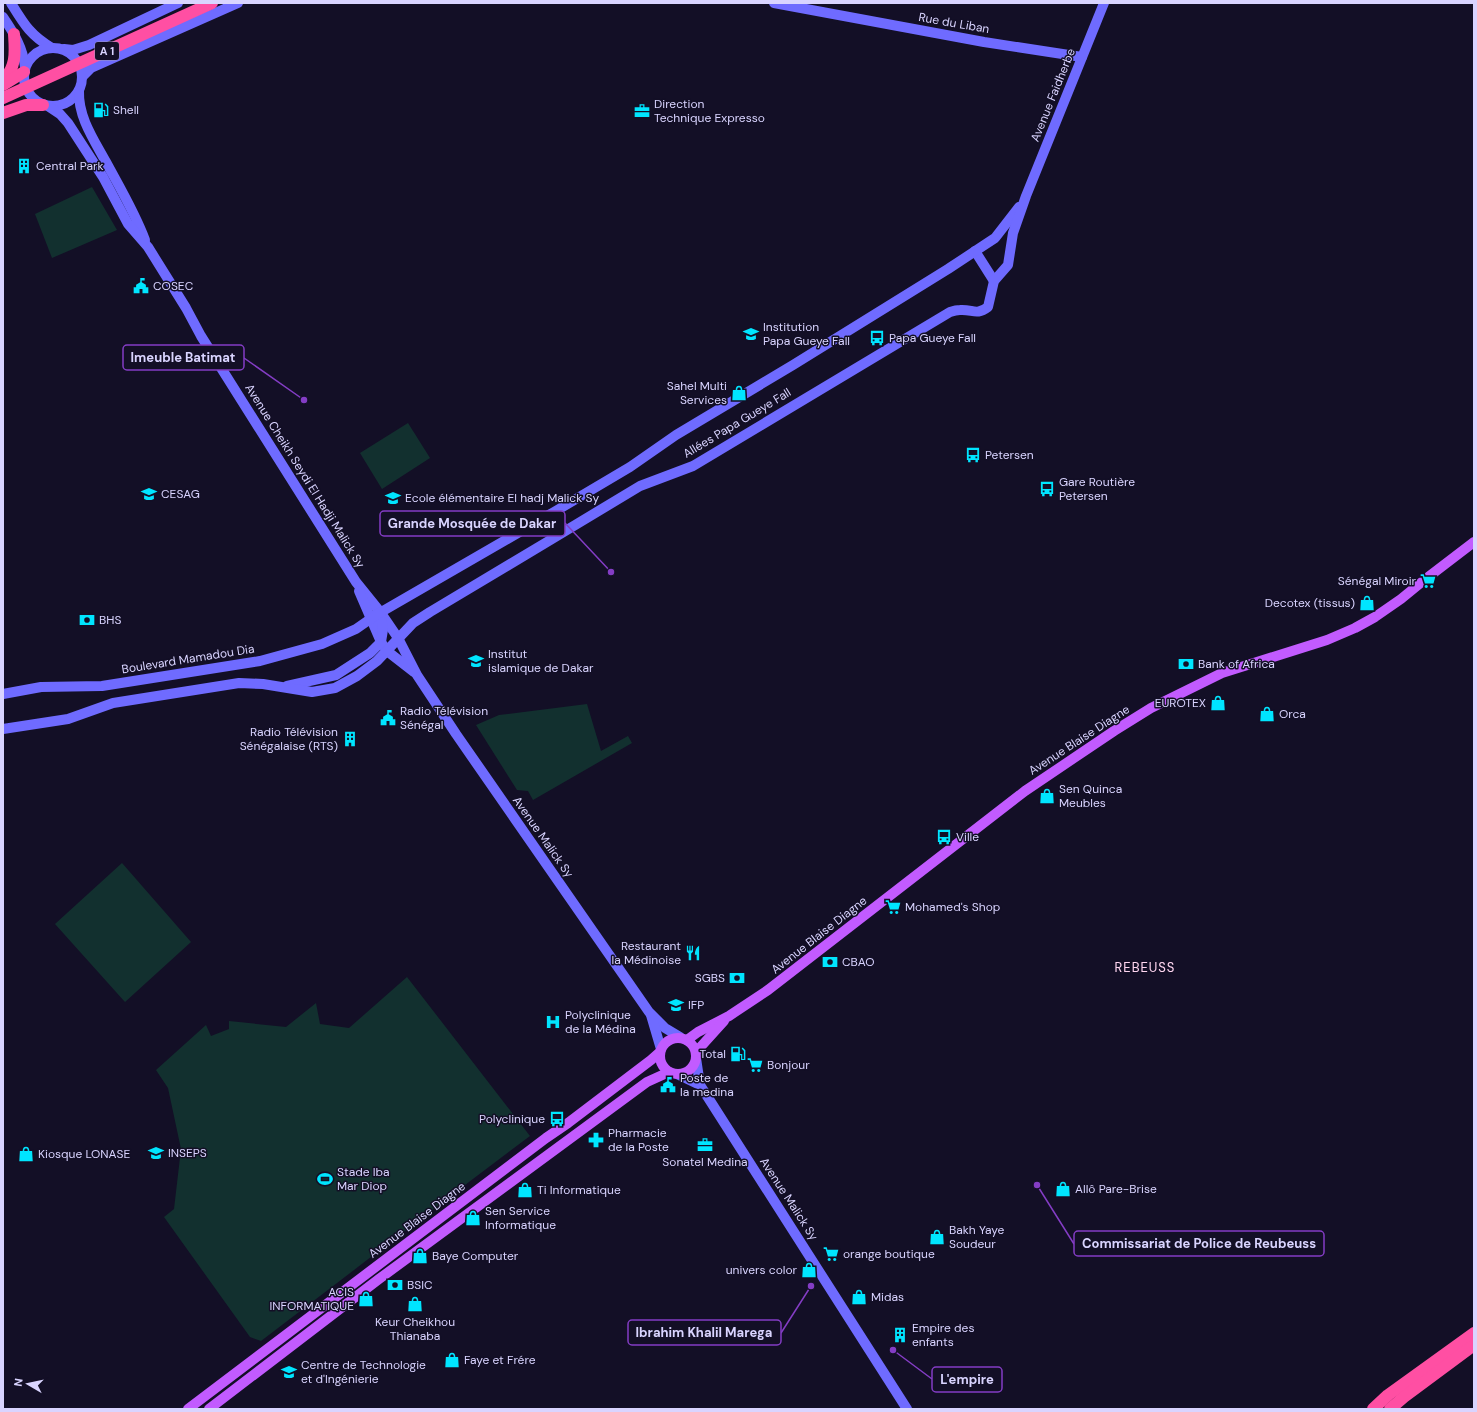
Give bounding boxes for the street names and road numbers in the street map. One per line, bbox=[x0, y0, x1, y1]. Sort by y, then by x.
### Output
street label: Rue du Liban bbox=[917, 9, 991, 37]
road number: A 1 bbox=[95, 42, 119, 60]
street label: Avenue Faidherbe bbox=[1027, 46, 1079, 144]
street label: Avenue Cheikh Seydi El Hadji Malick Sy bbox=[241, 381, 369, 571]
street label: Allées Papa Gueye Fall bbox=[680, 384, 794, 462]
street label: Boulevard Mamadou Dia bbox=[120, 641, 256, 677]
street label: Avenue Blaise Diagne bbox=[1025, 701, 1133, 779]
street label: Avenue Malick Sy bbox=[509, 793, 577, 881]
street label: Avenue Blaise Diagne bbox=[768, 892, 870, 977]
street label: Avenue Malick Sy bbox=[756, 1154, 822, 1244]
street label: Avenue Blaise Diagne bbox=[365, 1178, 469, 1262]

